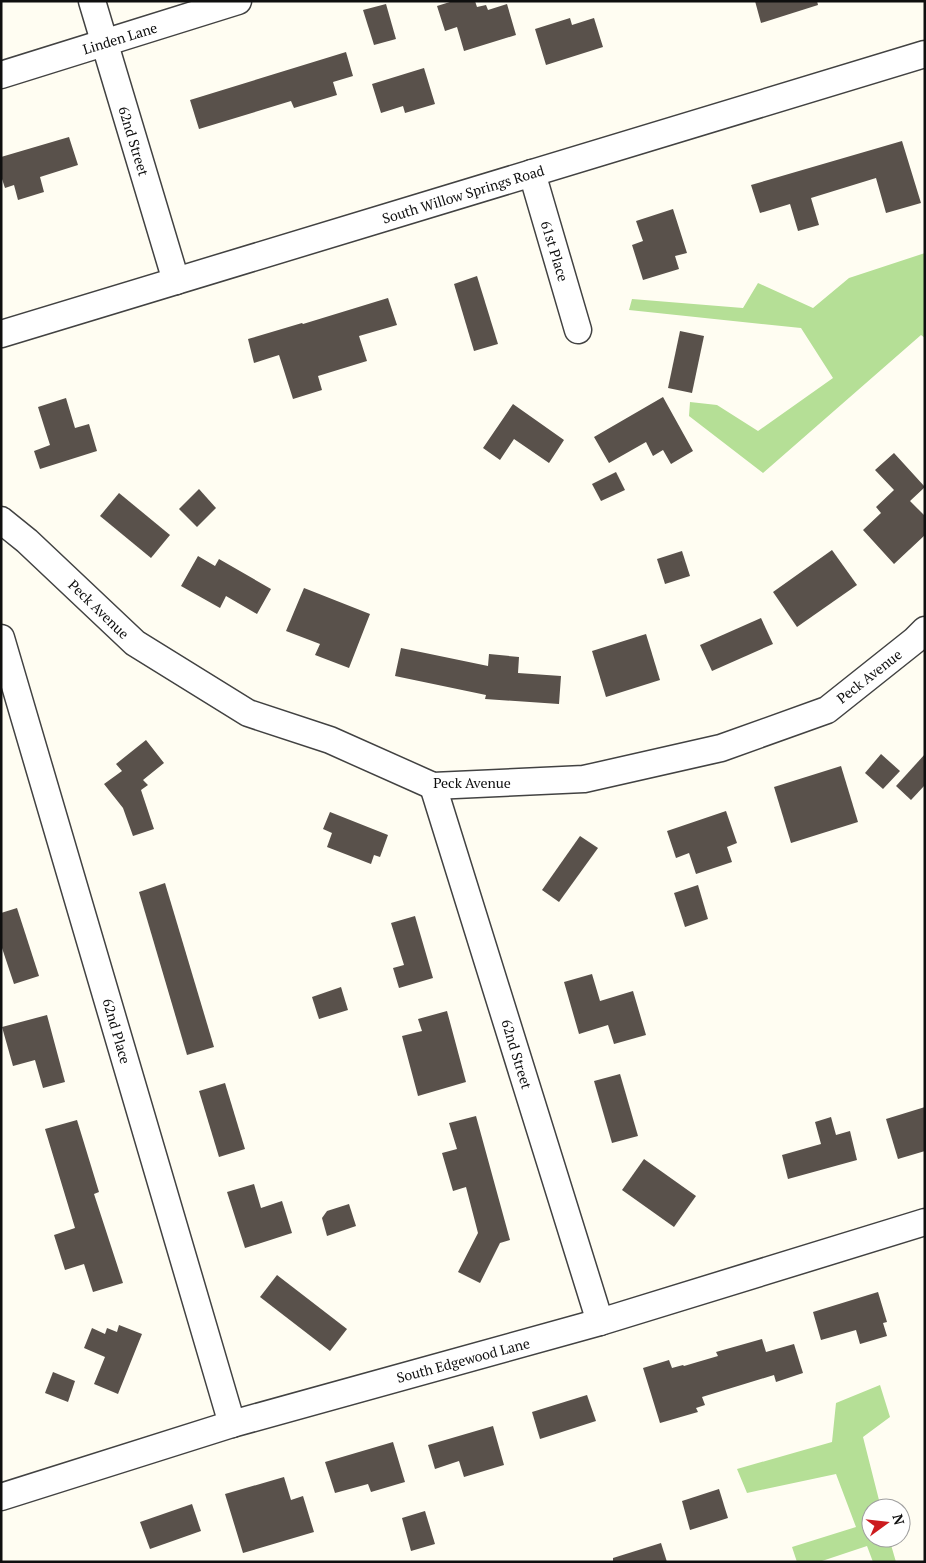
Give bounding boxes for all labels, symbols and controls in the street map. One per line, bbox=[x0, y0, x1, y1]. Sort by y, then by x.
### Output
street label: Linden Lane bbox=[80, 18, 160, 58]
street label: 62nd Street bbox=[114, 104, 154, 179]
street label: South Willow Springs Road bbox=[380, 160, 547, 228]
street label: 61st Place bbox=[537, 218, 573, 284]
street label: Peck Avenue bbox=[64, 575, 134, 643]
street label: Peck Avenue bbox=[833, 645, 905, 707]
street label: Peck Avenue bbox=[433, 773, 511, 792]
street label: 62nd Place bbox=[99, 996, 135, 1066]
street label: 62nd Street bbox=[497, 1017, 537, 1092]
street label: South Edgewood Lane bbox=[394, 1333, 532, 1387]
north arrow bbox=[861, 1498, 911, 1548]
text: N bbox=[888, 1512, 910, 1527]

